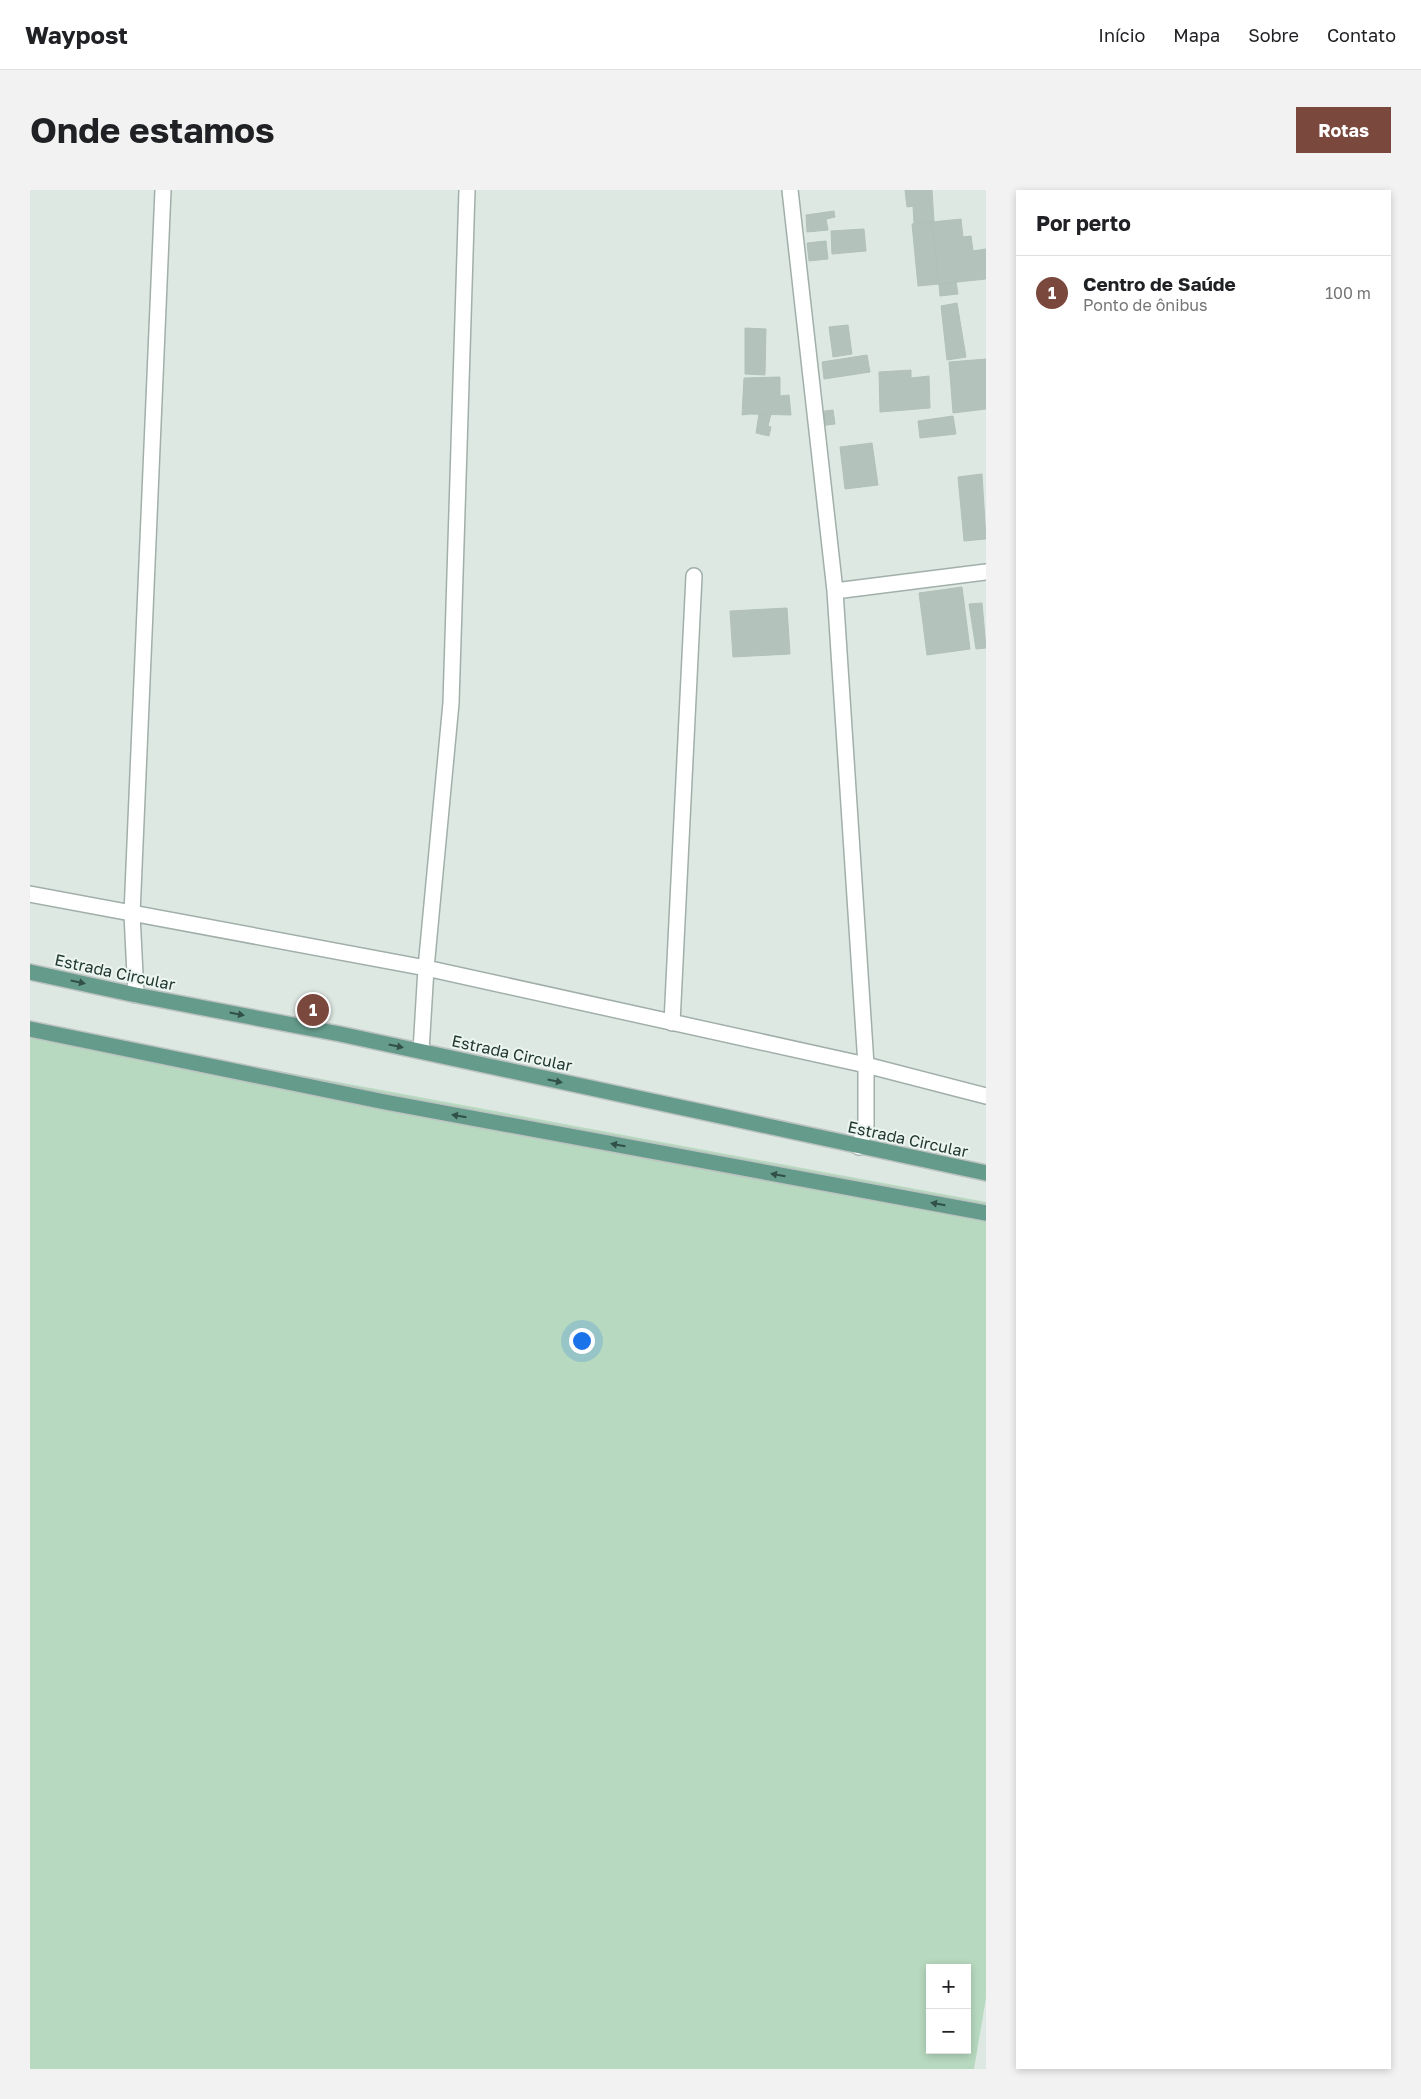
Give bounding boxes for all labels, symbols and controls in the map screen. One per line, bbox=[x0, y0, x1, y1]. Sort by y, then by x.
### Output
text: Waypost bbox=[25, 20, 128, 49]
text: Início bbox=[1098, 24, 1145, 46]
text: Mapa bbox=[1173, 24, 1220, 46]
text: Sobre bbox=[1248, 24, 1299, 46]
text: Contato bbox=[1327, 24, 1396, 46]
button: Rotas bbox=[1296, 107, 1391, 153]
text: Onde estamos bbox=[30, 109, 275, 151]
text: Por perto bbox=[1036, 210, 1131, 236]
text: Centro de Saúde bbox=[1083, 272, 1236, 295]
text: 1 bbox=[1048, 283, 1056, 303]
text: 100 m bbox=[1325, 283, 1371, 303]
text: Ponto de ônibus bbox=[1083, 295, 1207, 315]
street label: Estrada Circular bbox=[53, 949, 177, 995]
one-way arrow bbox=[70, 978, 85, 986]
pin: 1 bbox=[297, 991, 329, 1029]
one-way arrow bbox=[229, 1011, 245, 1019]
street label: Estrada Circular bbox=[450, 1030, 574, 1076]
one-way arrow bbox=[389, 1042, 404, 1050]
one-way arrow bbox=[548, 1077, 564, 1085]
one-way arrow bbox=[450, 1111, 466, 1119]
street label: Estrada Circular bbox=[846, 1116, 970, 1162]
one-way arrow bbox=[610, 1141, 626, 1149]
one-way arrow bbox=[770, 1170, 786, 1178]
one-way arrow bbox=[930, 1200, 946, 1208]
your location bbox=[569, 1328, 595, 1354]
map controls bbox=[926, 1964, 971, 2054]
button: + bbox=[926, 1964, 971, 2009]
button: − bbox=[926, 2009, 971, 2054]

